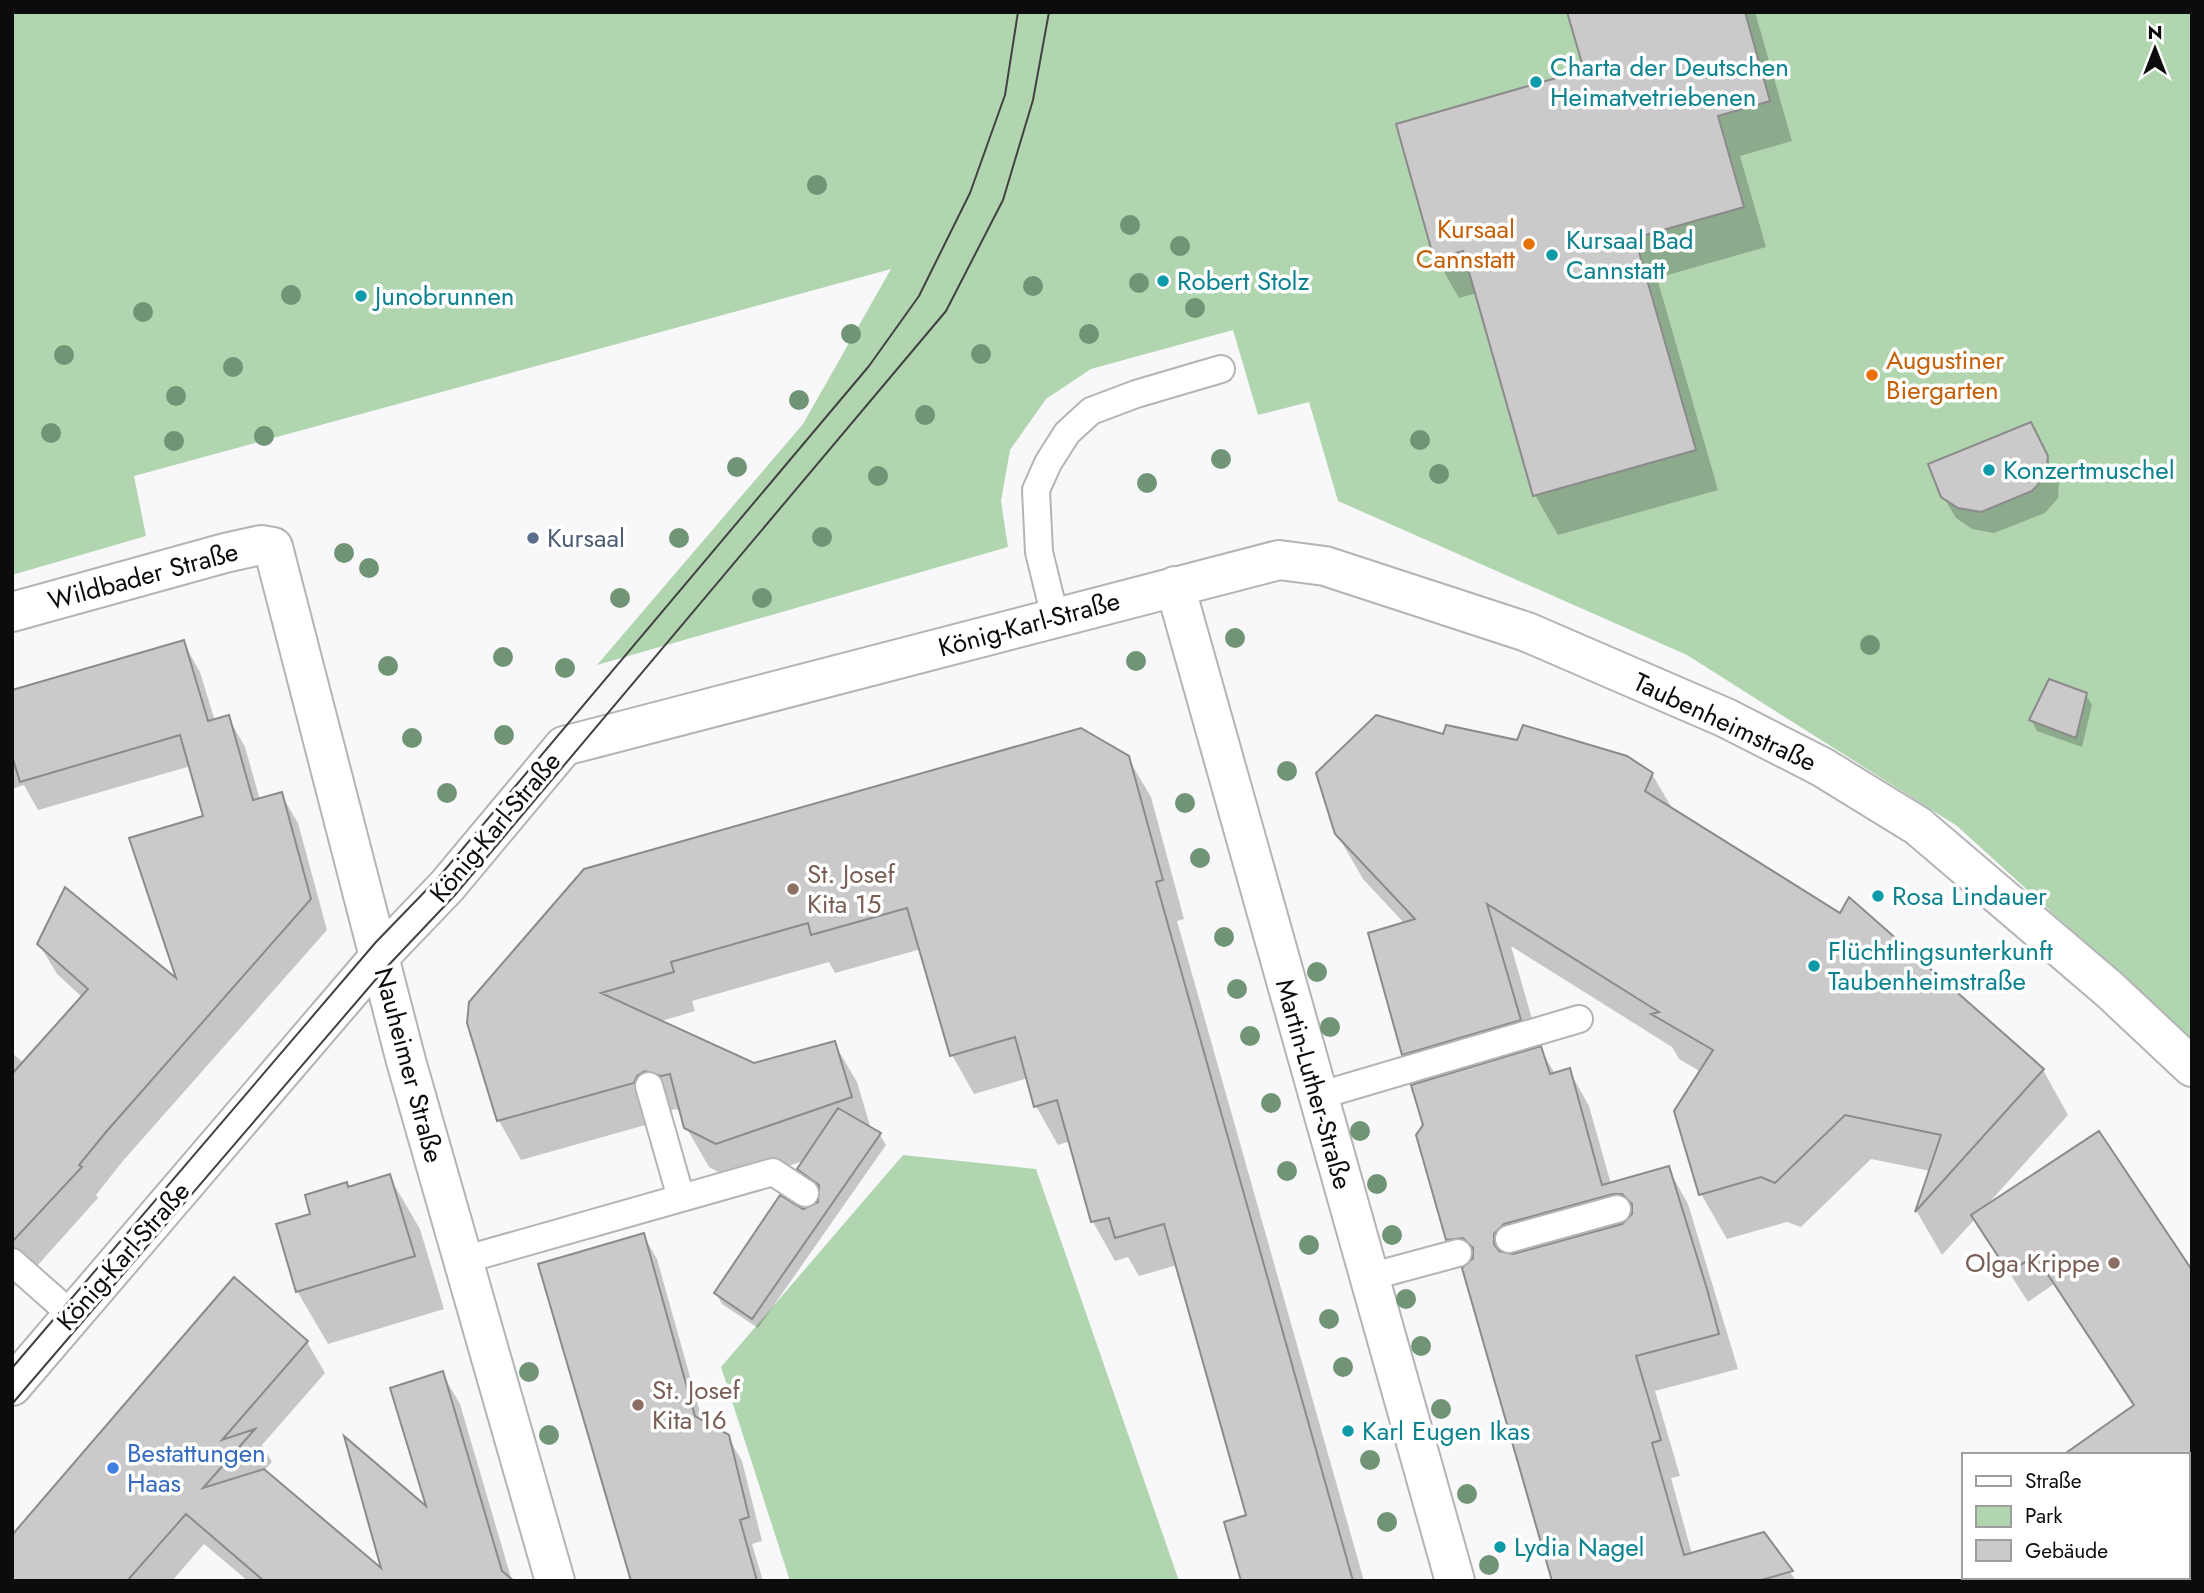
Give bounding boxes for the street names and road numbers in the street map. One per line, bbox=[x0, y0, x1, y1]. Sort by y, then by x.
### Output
street label: Wildbader Straße bbox=[44, 532, 242, 620]
street label: König-Karl-Straße bbox=[934, 582, 1124, 666]
street label: Taubenheimstraße bbox=[1627, 663, 1823, 781]
street label: König-Karl-Straße bbox=[421, 743, 569, 911]
street label: Nauheimer Straße bbox=[365, 963, 453, 1167]
street label: Martin-Luther-Straße bbox=[1266, 974, 1362, 1194]
street label: König-Karl-Straße bbox=[48, 1173, 198, 1339]

